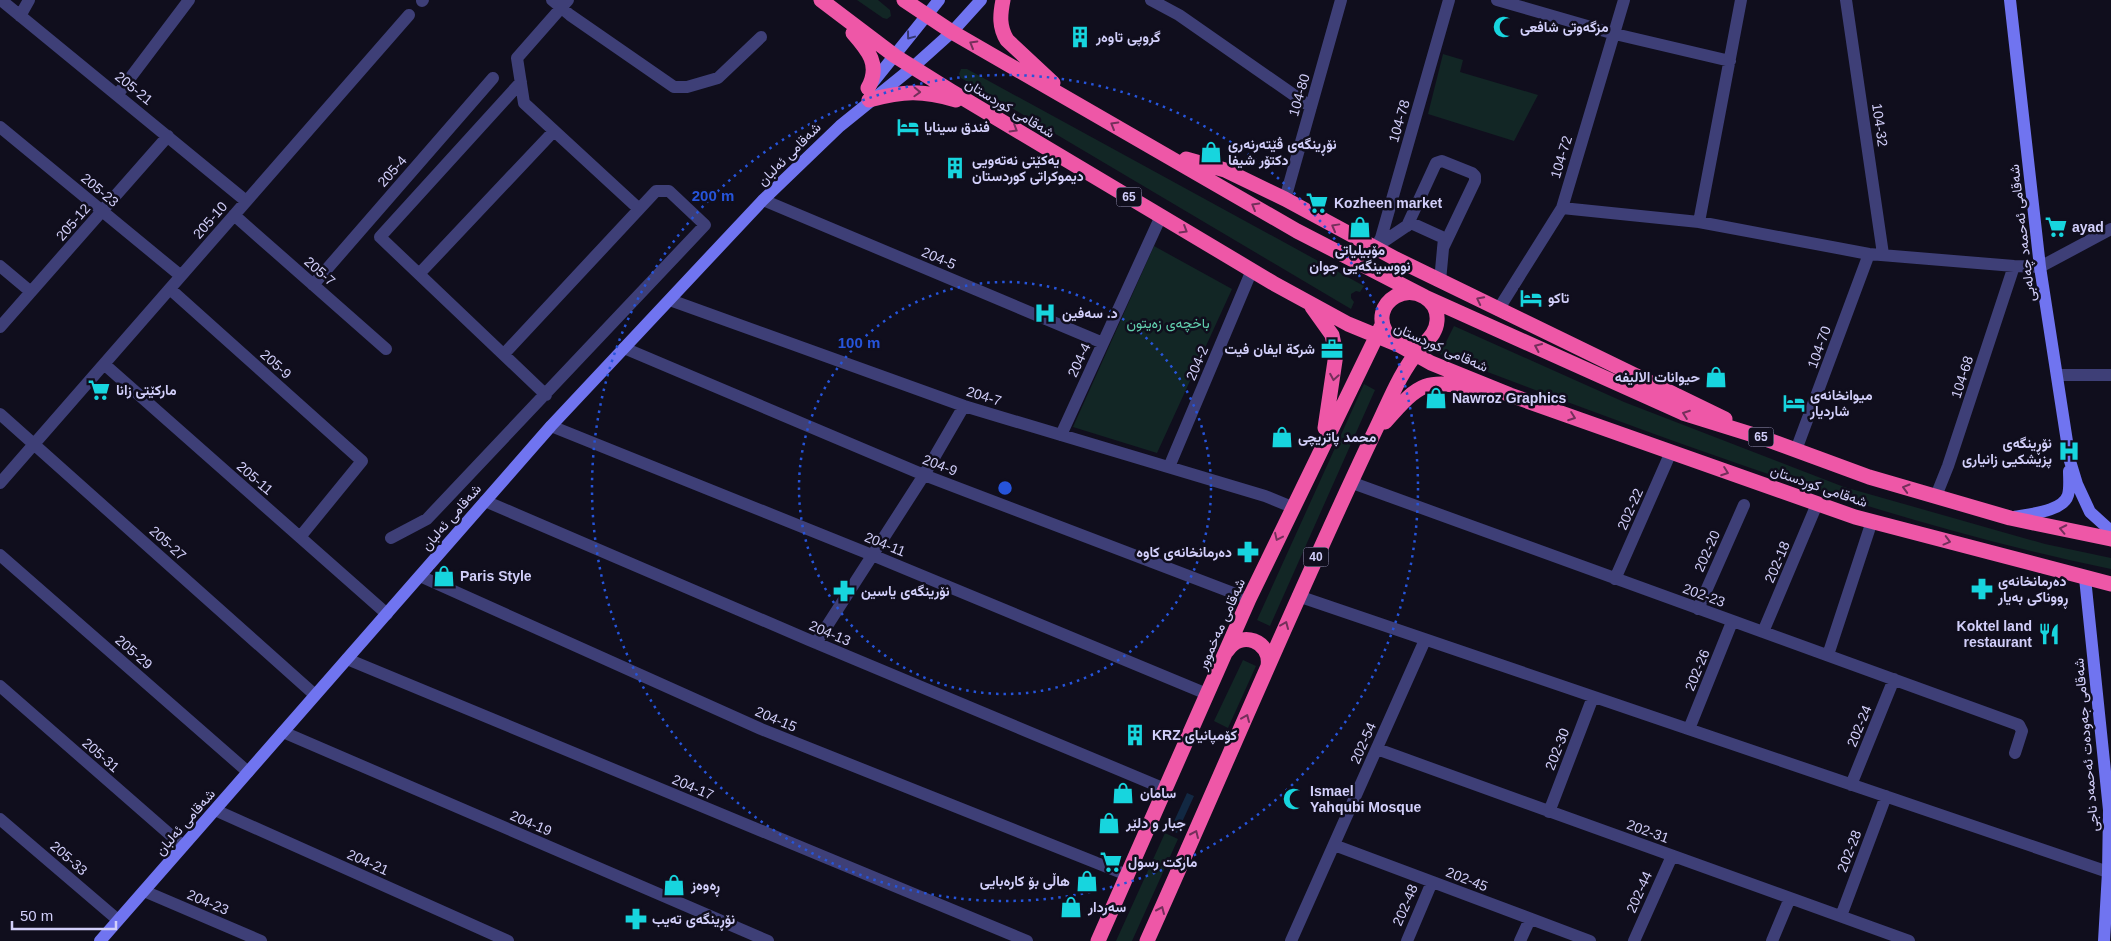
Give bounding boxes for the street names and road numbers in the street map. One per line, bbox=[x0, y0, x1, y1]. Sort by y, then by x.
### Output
street label: 205-21 bbox=[112, 68, 156, 108]
street label: 104-80 bbox=[1285, 72, 1313, 118]
street label: شەقامی کوردستان bbox=[962, 75, 1058, 142]
street label: 104-78 bbox=[1385, 98, 1413, 144]
street label: 104-32 bbox=[1869, 102, 1891, 148]
street label: شەقامی ئەلبان bbox=[754, 119, 825, 190]
street label: 104-72 bbox=[1547, 134, 1575, 180]
street label: 205-4 bbox=[374, 152, 410, 190]
street label: شەقامی ئەحمەد چەلەبی bbox=[2006, 163, 2040, 303]
street label: 205-23 bbox=[78, 170, 122, 210]
road number: 65 bbox=[1116, 188, 1142, 206]
street label: 205-10 bbox=[190, 198, 230, 242]
street label: 205-12 bbox=[53, 200, 93, 244]
street label: 204-5 bbox=[919, 244, 959, 272]
street label: 205-7 bbox=[301, 253, 339, 289]
street label: شەقامی کوردستان bbox=[1391, 319, 1491, 376]
street label: 104-70 bbox=[1804, 324, 1834, 370]
street label: 204-4 bbox=[1064, 340, 1094, 380]
street label: 204-2 bbox=[1183, 343, 1211, 383]
street label: 205-9 bbox=[257, 346, 295, 382]
street label: 104-68 bbox=[1948, 354, 1976, 400]
street label: 204-7 bbox=[965, 383, 1004, 409]
road number: 65 bbox=[1748, 428, 1774, 447]
street label: 204-9 bbox=[920, 451, 960, 479]
street label: 205-11 bbox=[234, 458, 276, 498]
street label: شەقامی کوردستان bbox=[1768, 462, 1870, 511]
street label: شەقامی ئەلبان bbox=[418, 481, 485, 554]
street label: 202-22 bbox=[1614, 486, 1646, 532]
street label: 205-27 bbox=[146, 522, 190, 564]
street label: 202-20 bbox=[1691, 528, 1723, 574]
street label: 204-11 bbox=[862, 529, 908, 559]
street label: 202-18 bbox=[1761, 539, 1793, 585]
road number: 40 bbox=[1304, 548, 1328, 566]
street label: شەقامی مەخموور bbox=[1193, 576, 1249, 674]
street label: 202-23 bbox=[1681, 580, 1727, 610]
street label: 204-13 bbox=[807, 617, 853, 649]
street label: 205-29 bbox=[112, 632, 156, 672]
street label: 202-26 bbox=[1681, 647, 1713, 693]
street label: شەقامی جەودەت ئەحمەد ناجی bbox=[2070, 657, 2103, 832]
street label: 204-15 bbox=[753, 703, 799, 735]
street label: 202-24 bbox=[1843, 703, 1875, 749]
street label: 202-54 bbox=[1347, 720, 1379, 766]
street label: 202-30 bbox=[1542, 726, 1572, 772]
street label: 205-31 bbox=[79, 735, 123, 775]
street label: 204-17 bbox=[670, 771, 716, 803]
street label: شەقامی ئەلبان bbox=[152, 786, 219, 859]
street label: 204-19 bbox=[508, 807, 554, 839]
street label: 202-31 bbox=[1625, 816, 1671, 846]
street label: 202-28 bbox=[1834, 828, 1864, 874]
street label: 205-33 bbox=[47, 838, 91, 878]
street label: 204-21 bbox=[345, 846, 391, 878]
street label: 202-45 bbox=[1444, 864, 1490, 894]
street label: 202-44 bbox=[1623, 869, 1655, 915]
street label: 202-48 bbox=[1389, 882, 1421, 928]
street label: 204-23 bbox=[185, 886, 231, 918]

